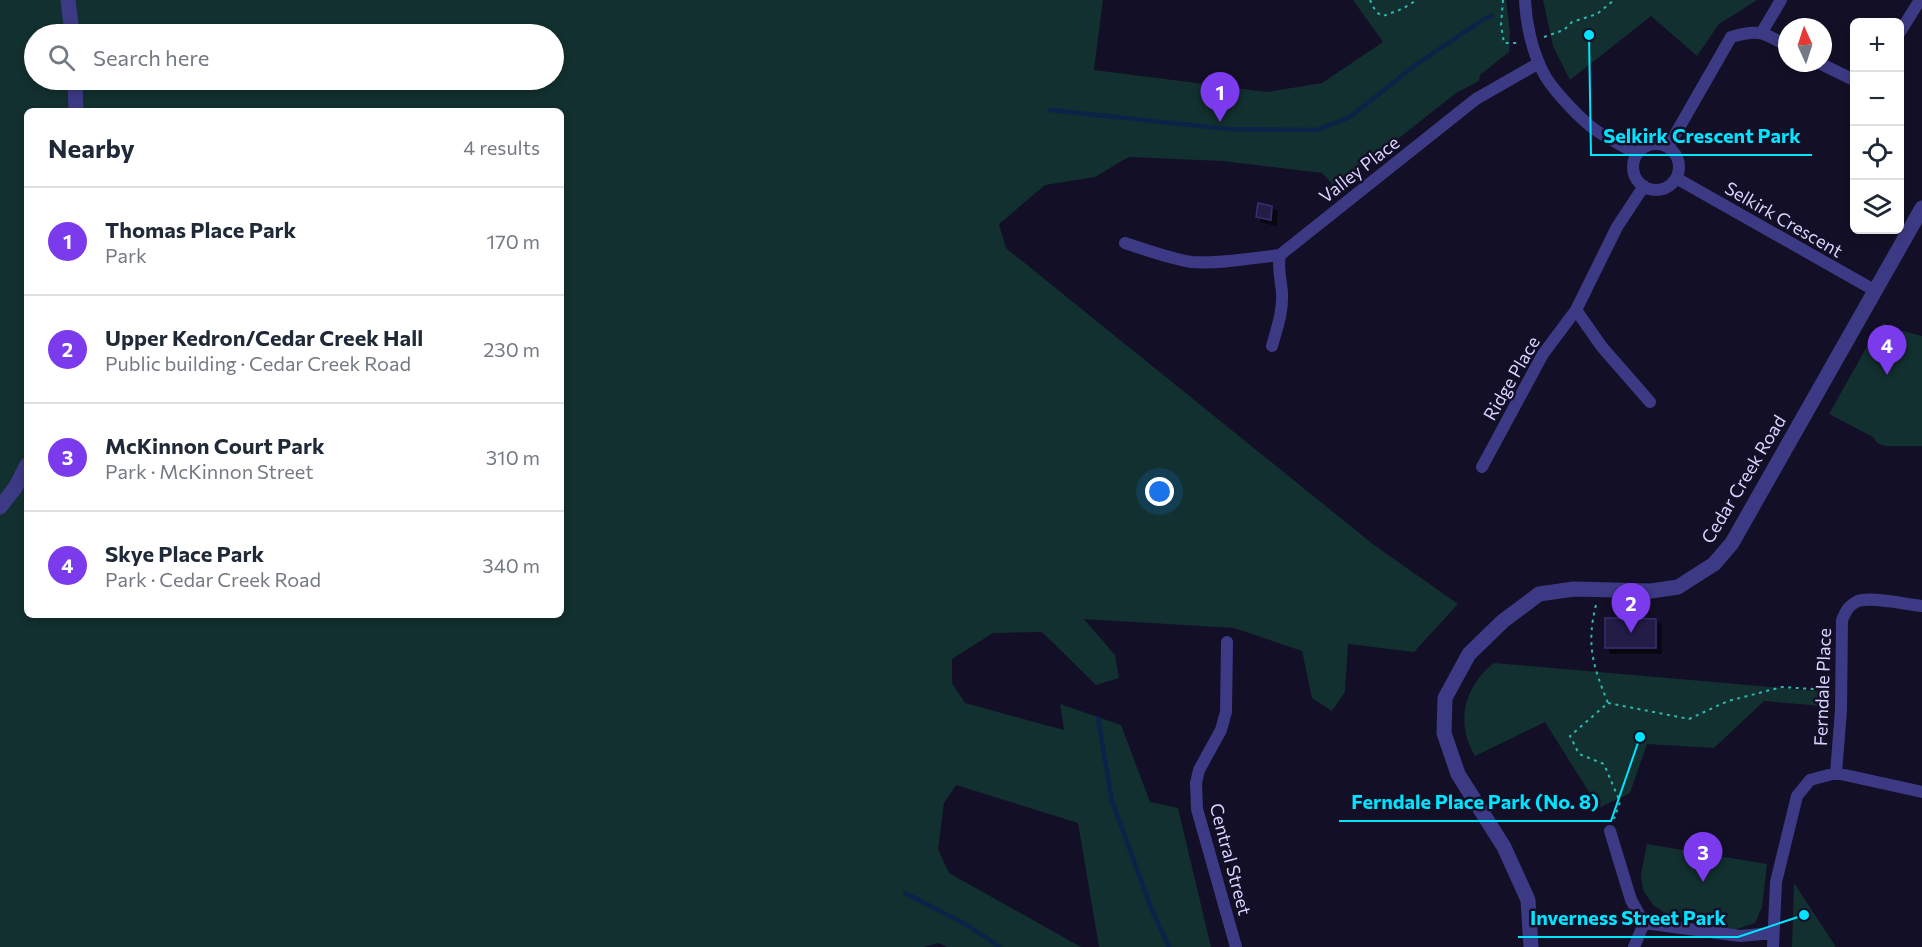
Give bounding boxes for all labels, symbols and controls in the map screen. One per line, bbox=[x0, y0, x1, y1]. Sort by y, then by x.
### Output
north arrow bbox=[1778, 18, 1832, 72]
map controls bbox=[1850, 18, 1904, 234]
button: + bbox=[1850, 18, 1904, 72]
search box bbox=[24, 24, 564, 90]
icon: search bbox=[45, 41, 78, 74]
text: Search here bbox=[93, 44, 209, 71]
pin: 1 bbox=[1200, 72, 1240, 122]
button: − bbox=[1850, 72, 1904, 126]
callout: Selkirk Crescent Park bbox=[1591, 117, 1812, 155]
text: Selkirk Crescent Park bbox=[1603, 123, 1801, 147]
button: locate bbox=[1850, 126, 1904, 180]
street label: Valley Place bbox=[1315, 131, 1403, 207]
text: Nearby bbox=[48, 132, 135, 163]
text: 4 results bbox=[463, 135, 540, 159]
street label: Selkirk Crescent bbox=[1721, 176, 1847, 262]
button: layers bbox=[1850, 180, 1904, 234]
text: Thomas Place Park bbox=[105, 216, 296, 243]
text: 1 bbox=[63, 229, 72, 253]
text: 170 m bbox=[487, 229, 540, 253]
text: Park bbox=[105, 243, 147, 267]
text: Upper Kedron/Cedar Creek Hall bbox=[105, 324, 423, 351]
pin: 4 bbox=[1868, 326, 1906, 375]
street label: Ridge Place bbox=[1478, 332, 1544, 424]
text: 2 bbox=[62, 337, 73, 361]
text: 230 m bbox=[483, 337, 540, 361]
text: Public building · Cedar Creek Road bbox=[105, 351, 411, 375]
street label: Cedar Creek Road bbox=[1696, 411, 1790, 547]
text: McKinnon Court Park bbox=[105, 432, 325, 459]
text: 3 bbox=[62, 445, 73, 469]
text: 310 m bbox=[486, 445, 540, 469]
text: Park · McKinnon Street bbox=[105, 459, 313, 483]
your location bbox=[1145, 477, 1174, 506]
text: Skye Place Park bbox=[105, 540, 264, 567]
text: 4 bbox=[61, 553, 74, 577]
text: 340 m bbox=[482, 553, 540, 577]
text: Park · Cedar Creek Road bbox=[105, 567, 321, 591]
pin: 2 bbox=[1612, 584, 1650, 633]
street label: Ferndale Place bbox=[1809, 628, 1835, 746]
callout: Ferndale Place Park (No. 8) bbox=[1339, 783, 1611, 821]
text: Ferndale Place Park (No. 8) bbox=[1351, 789, 1599, 813]
street label: Central Street bbox=[1206, 801, 1256, 917]
pin: 3 bbox=[1684, 832, 1722, 882]
callout: Inverness Street Park bbox=[1518, 899, 1738, 937]
text: Inverness Street Park bbox=[1530, 905, 1727, 929]

